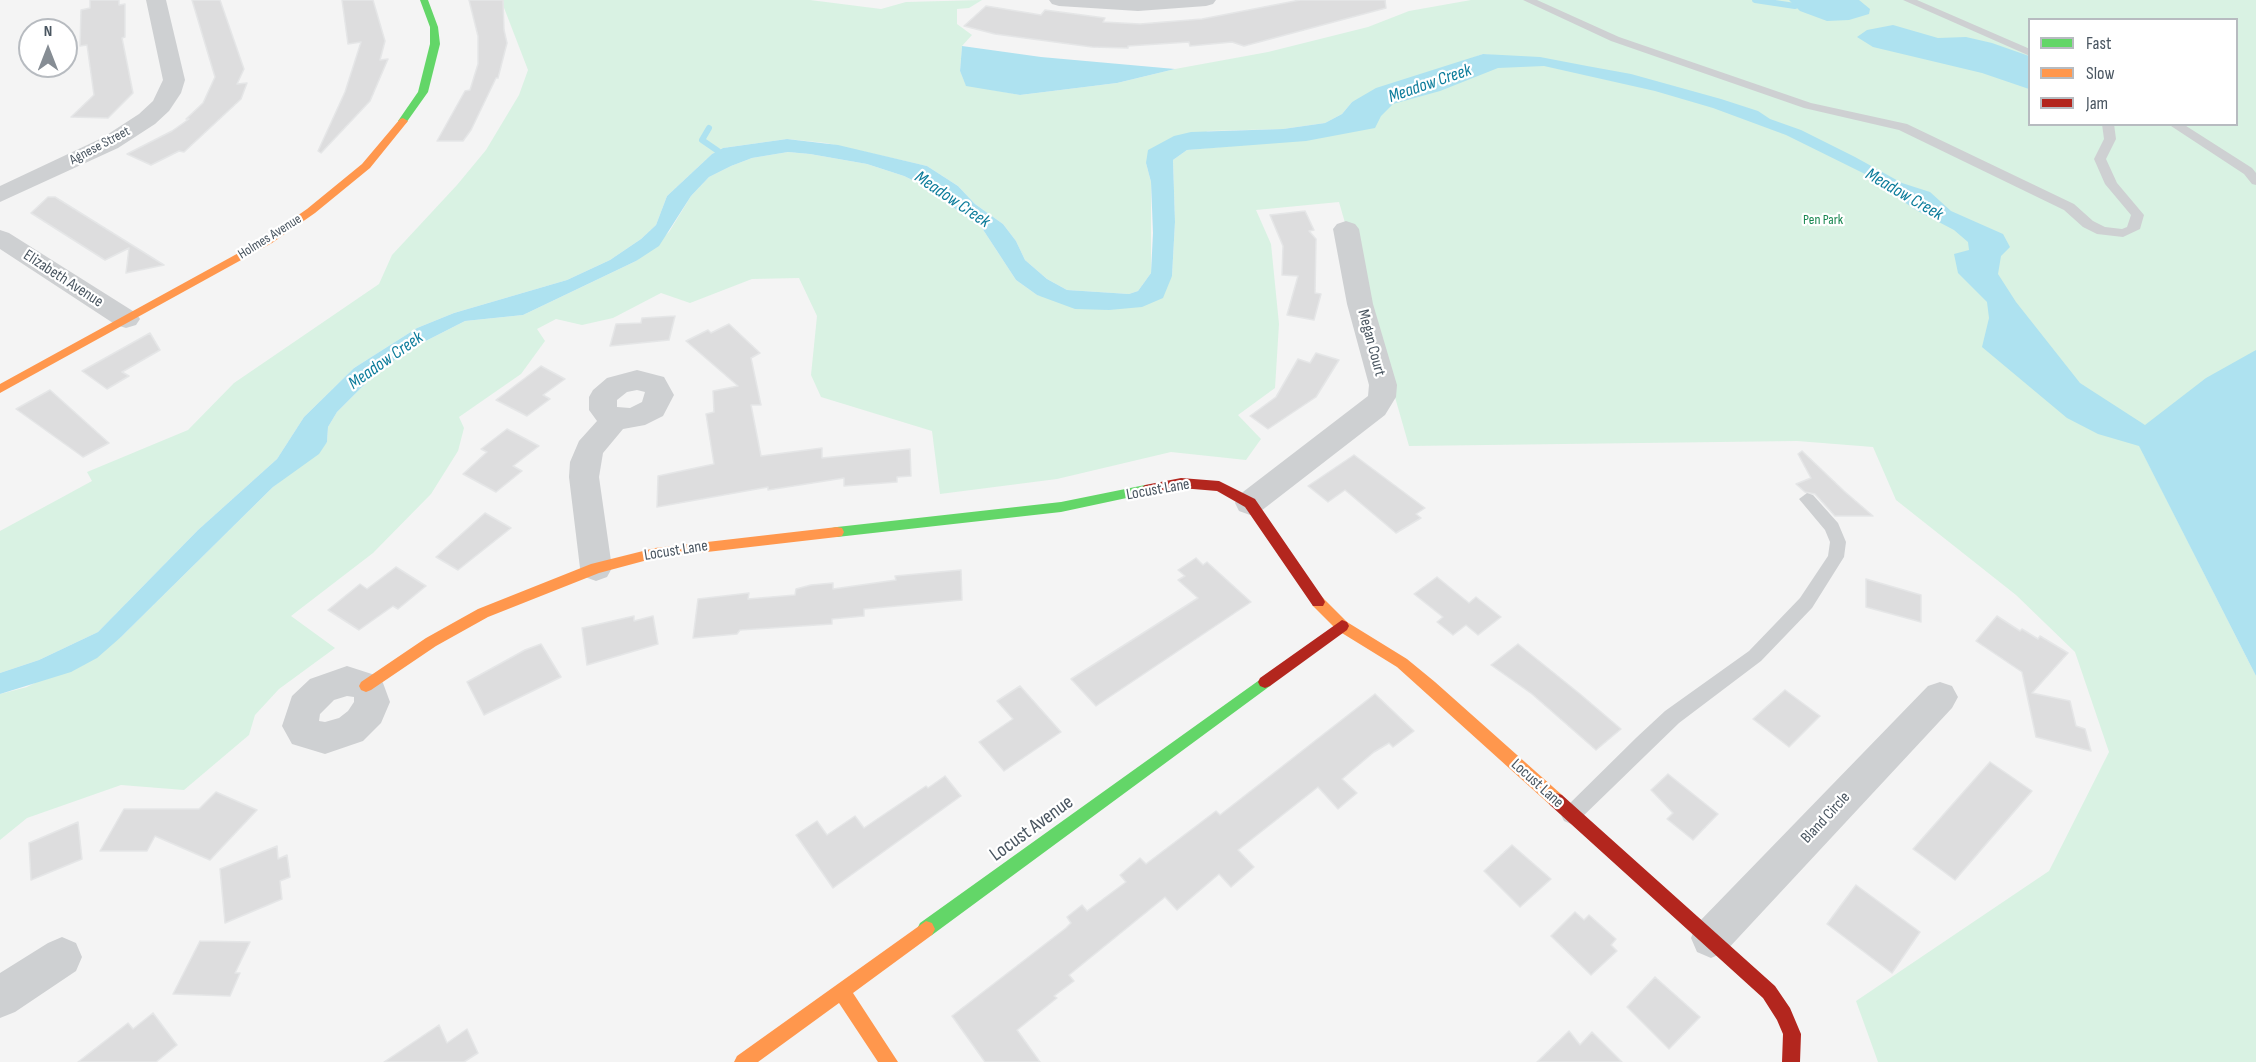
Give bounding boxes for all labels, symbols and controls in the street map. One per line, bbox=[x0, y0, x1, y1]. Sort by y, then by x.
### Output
north arrow bbox=[18, 18, 78, 78]
legend bbox=[2028, 18, 2238, 126]
text: N bbox=[44, 22, 52, 41]
text: Fast bbox=[2086, 33, 2111, 54]
water label: Meadow Creek bbox=[1386, 60, 1474, 108]
text: Slow bbox=[2086, 63, 2115, 84]
text: Jam bbox=[2086, 93, 2108, 114]
street label: Agnese Street bbox=[67, 123, 133, 169]
water label: Meadow Creek bbox=[1861, 164, 1947, 226]
water label: Meadow Creek bbox=[910, 167, 994, 233]
street label: Holmes Avenue bbox=[235, 211, 305, 263]
park label: Pen Park bbox=[1803, 212, 1843, 228]
street label: Elizabeth Avenue bbox=[20, 246, 106, 312]
street label: Megan Court bbox=[1353, 308, 1389, 378]
water label: Meadow Creek bbox=[344, 327, 428, 395]
street label: Locust Lane bbox=[1125, 475, 1191, 505]
street label: Locust Lane bbox=[643, 537, 709, 565]
street label: Locust Lane bbox=[1507, 755, 1567, 813]
street label: Bland Circle bbox=[1797, 788, 1855, 848]
street label: Locust Avenue bbox=[986, 791, 1078, 867]

